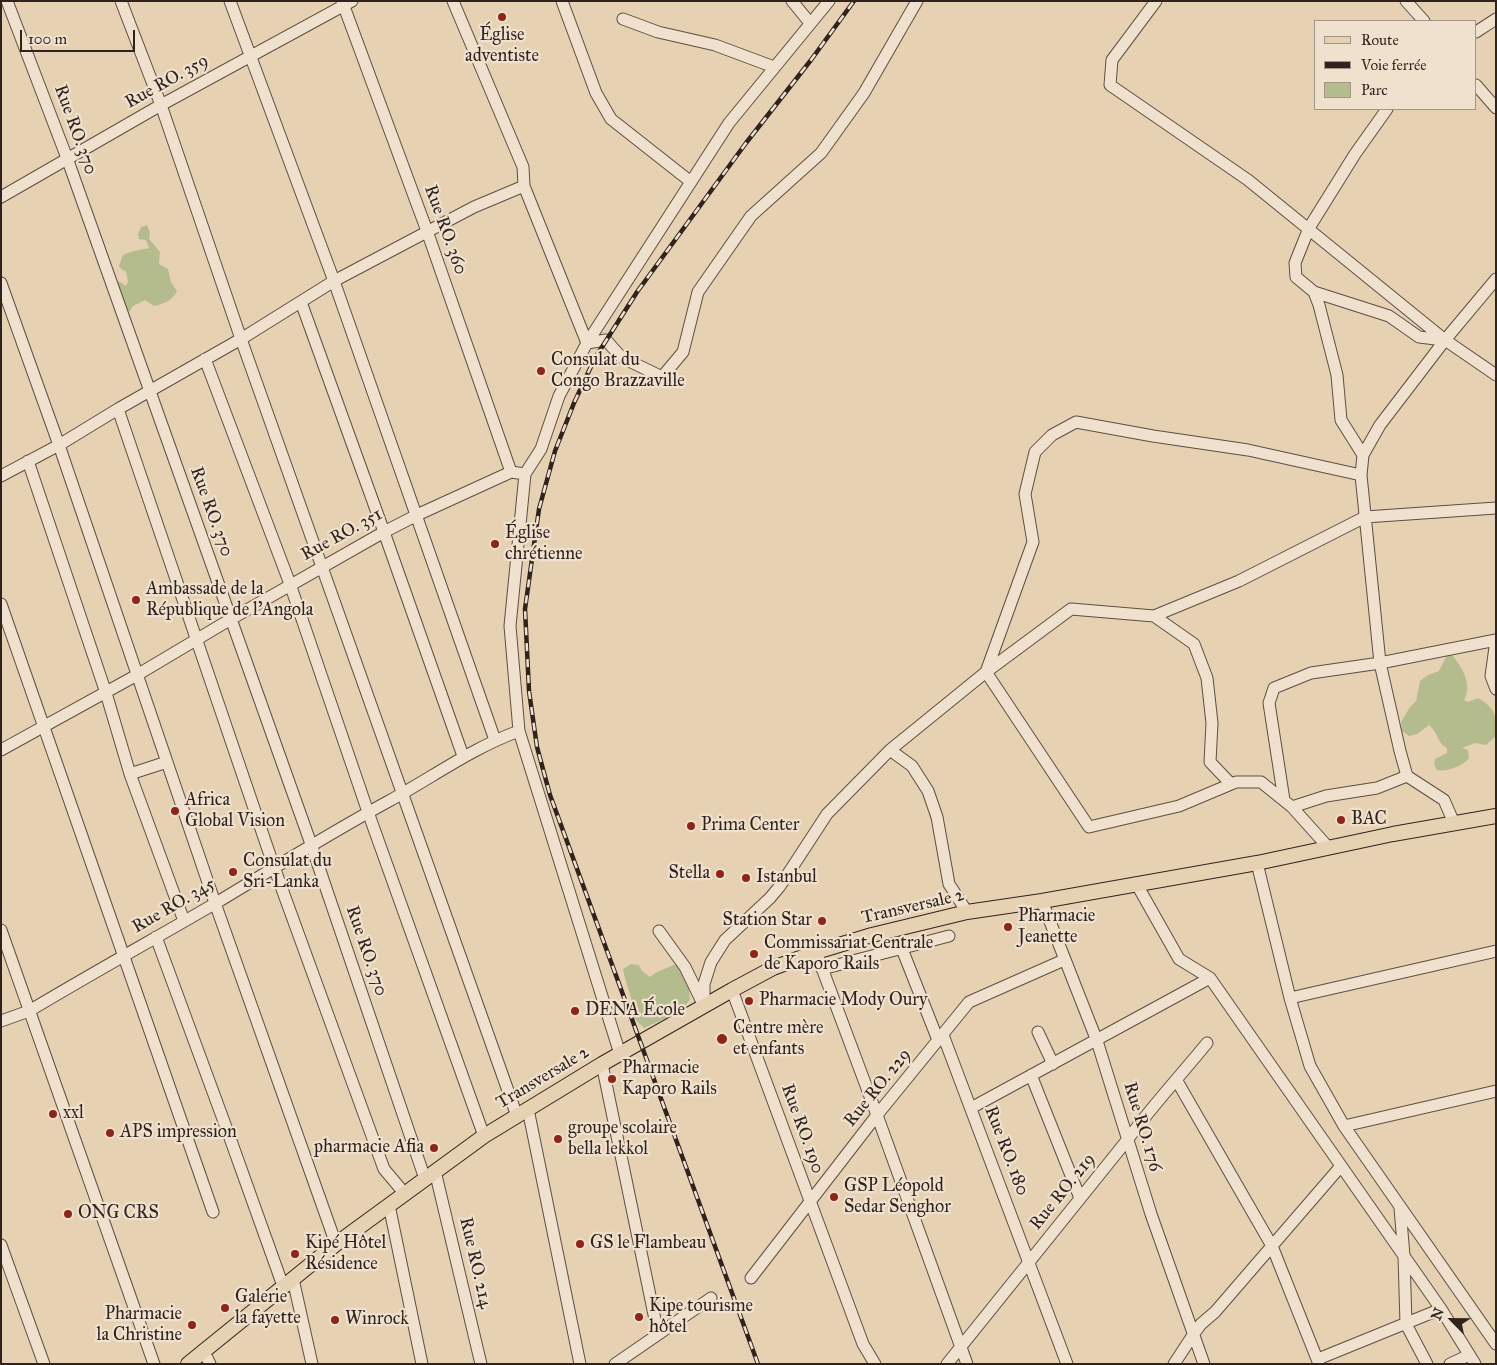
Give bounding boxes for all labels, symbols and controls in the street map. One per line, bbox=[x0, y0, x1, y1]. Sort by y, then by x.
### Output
marker: Église adventiste bbox=[496, 11, 508, 23]
scale bar bbox=[22, 20, 138, 52]
legend bbox=[1314, 20, 1477, 110]
place label: Église adventiste bbox=[465, 25, 539, 68]
text: 100 m bbox=[28, 30, 67, 48]
text: Route bbox=[1361, 31, 1399, 49]
street label: Rue RO. 359 bbox=[122, 50, 212, 114]
text: Voie ferrée bbox=[1361, 56, 1426, 74]
text: Parc bbox=[1361, 81, 1388, 99]
street label: Rue RO. 370 bbox=[49, 82, 101, 178]
street label: Rue RO. 360 bbox=[419, 182, 471, 278]
place label: Consulat du Congo Brazzaville bbox=[551, 350, 685, 392]
marker: Consulat du Congo Brazzaville bbox=[535, 365, 547, 377]
street label: Rue RO. 370 bbox=[185, 464, 237, 560]
street label: Rue RO. 351 bbox=[298, 504, 386, 566]
place label: Église chrétienne bbox=[505, 523, 582, 566]
marker: Église chrétienne bbox=[489, 538, 501, 550]
place label: Ambassade de la République de l'Angola bbox=[146, 579, 313, 622]
marker: Ambassade de la République de l'Angola bbox=[130, 594, 142, 606]
place label: Africa Global Vision bbox=[185, 790, 285, 832]
marker: Africa Global Vision bbox=[169, 805, 181, 817]
place label: BAC bbox=[1351, 809, 1387, 831]
marker: BAC bbox=[1335, 814, 1347, 826]
place label: Prima Center bbox=[701, 815, 800, 837]
marker: Prima Center bbox=[685, 820, 697, 832]
place label: Consulat du Sri-Lanka bbox=[243, 851, 332, 894]
place label: Stella bbox=[668, 863, 710, 885]
marker: Consulat du Sri-Lanka bbox=[227, 866, 239, 878]
place label: Istanbul bbox=[756, 867, 817, 889]
marker: Stella bbox=[714, 868, 726, 880]
marker: Istanbul bbox=[740, 872, 752, 884]
street label: Rue RO. 345 bbox=[129, 874, 219, 938]
street label: Transversale 2 bbox=[860, 885, 966, 929]
street label: Rue RO. 370 bbox=[340, 903, 392, 999]
place label: Pharmacie Jeanette bbox=[1018, 906, 1095, 949]
place label: Station Star bbox=[723, 910, 812, 932]
marker: Station Star bbox=[816, 915, 828, 927]
marker: Pharmacie Jeanette bbox=[1002, 921, 1014, 933]
place label: Commissariat Centrale de Kaporo Rails bbox=[764, 933, 933, 976]
marker: Commissariat Centrale de Kaporo Rails bbox=[748, 948, 760, 960]
place label: Pharmacie Mody Oury bbox=[759, 990, 927, 1012]
marker: Pharmacie Mody Oury bbox=[743, 995, 755, 1007]
place label: DENA École bbox=[585, 1000, 685, 1022]
marker: DENA École bbox=[569, 1005, 581, 1017]
place label: Centre mère et enfants bbox=[733, 1018, 823, 1060]
marker: Centre mère et enfants bbox=[715, 1032, 729, 1046]
street label: Transversale 2 bbox=[493, 1042, 593, 1114]
street label: Rue RO. 229 bbox=[840, 1045, 916, 1131]
place label: Pharmacie Kaporo Rails bbox=[622, 1058, 717, 1100]
marker: Pharmacie Kaporo Rails bbox=[606, 1073, 618, 1085]
street label: Rue RO. 176 bbox=[1118, 1080, 1166, 1174]
street label: Rue RO. 190 bbox=[776, 1081, 828, 1177]
place label: xxl bbox=[63, 1103, 84, 1125]
street label: Rue RO. 180 bbox=[979, 1103, 1033, 1199]
marker: xxl bbox=[47, 1108, 59, 1120]
place label: groupe scolaire bella lekkol bbox=[568, 1118, 677, 1160]
place label: APS impression bbox=[120, 1122, 237, 1144]
marker: APS impression bbox=[104, 1127, 116, 1139]
marker: groupe scolaire bella lekkol bbox=[552, 1133, 564, 1145]
place label: pharmacie Afia bbox=[314, 1137, 424, 1159]
marker: pharmacie Afia bbox=[428, 1142, 440, 1154]
street label: Rue RO. 219 bbox=[1026, 1149, 1100, 1235]
place label: GSP Léopold Sedar Senghor bbox=[844, 1176, 951, 1218]
marker: GSP Léopold Sedar Senghor bbox=[828, 1191, 840, 1203]
place label: ONG CRS bbox=[78, 1203, 159, 1225]
marker: ONG CRS bbox=[62, 1208, 74, 1220]
street label: Rue RO. 214 bbox=[454, 1215, 496, 1311]
place label: Kipé Hôtel Résidence bbox=[305, 1233, 386, 1276]
place label: GS le Flambeau bbox=[590, 1233, 706, 1255]
marker: GS le Flambeau bbox=[574, 1238, 586, 1250]
marker: Kipé Hôtel Résidence bbox=[289, 1248, 301, 1260]
place label: Galerie la fayette bbox=[235, 1287, 301, 1330]
north arrow bbox=[1427, 1295, 1477, 1345]
place label: Kipe tourisme hôtel bbox=[649, 1296, 753, 1338]
marker: Galerie la fayette bbox=[219, 1302, 231, 1314]
place label: Pharmacie la Christine bbox=[97, 1304, 182, 1346]
text: N bbox=[1428, 1305, 1448, 1323]
place label: Winrock bbox=[345, 1309, 409, 1331]
marker: Kipe tourisme hôtel bbox=[633, 1311, 645, 1323]
marker: Winrock bbox=[329, 1314, 341, 1326]
marker: Pharmacie la Christine bbox=[186, 1319, 198, 1331]

